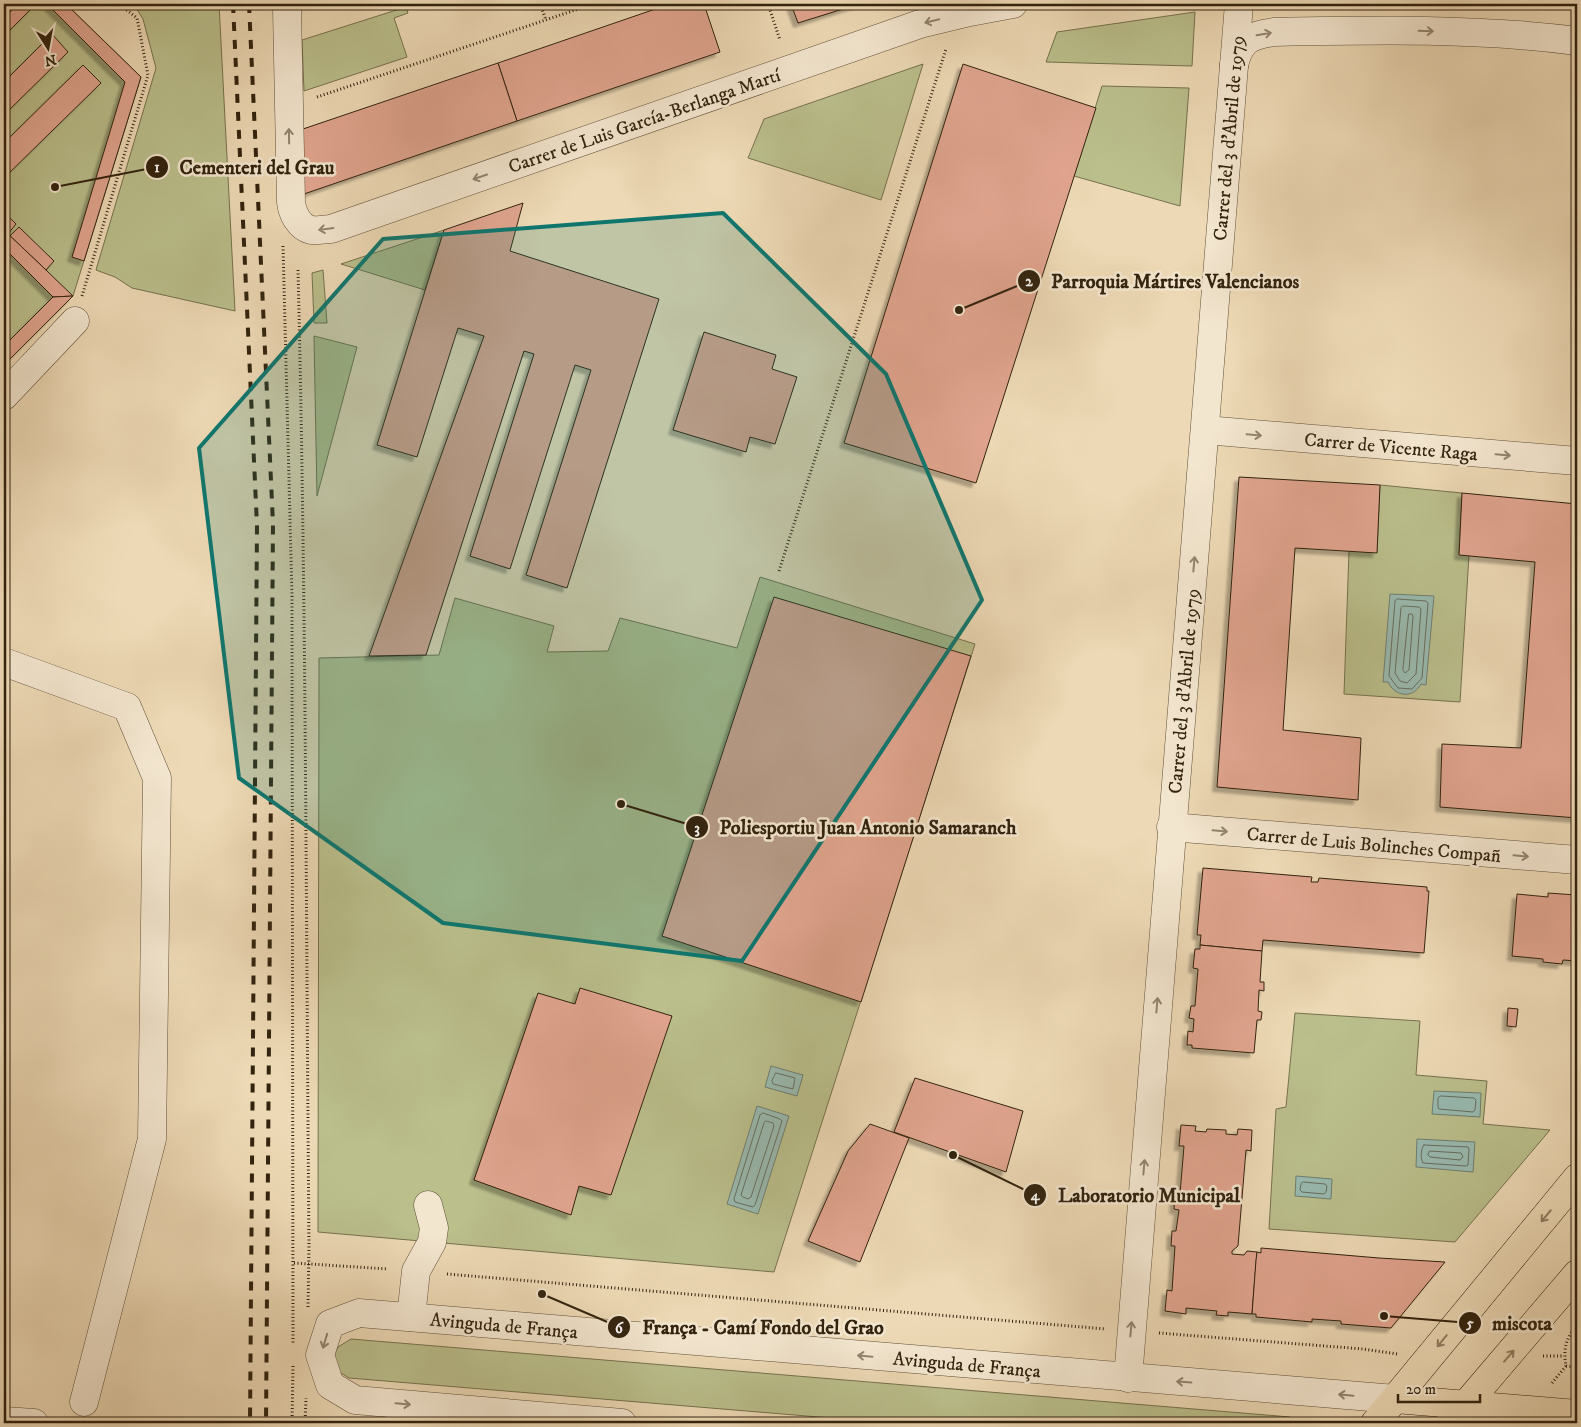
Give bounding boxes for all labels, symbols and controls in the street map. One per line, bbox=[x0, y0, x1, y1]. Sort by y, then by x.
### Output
one-way arrow bbox=[924, 17, 940, 27]
north arrow bbox=[22, 22, 72, 72]
one-way arrow bbox=[1418, 27, 1434, 36]
one-way arrow bbox=[1256, 29, 1272, 39]
street label: Carrer del 3 d'Abril de 1979 bbox=[1209, 35, 1250, 242]
text: N bbox=[42, 50, 58, 70]
street label: Carrer de Luis García-Berlanga Martí bbox=[505, 64, 785, 179]
one-way arrow bbox=[285, 128, 294, 144]
callout: Cementeri del Grau bbox=[144, 150, 344, 185]
text: Cementeri del Grau bbox=[180, 156, 335, 181]
text: 1 bbox=[154, 158, 160, 177]
one-way arrow bbox=[473, 173, 488, 182]
one-way arrow bbox=[319, 224, 335, 234]
callout: Parroquia Mártires Valencianos bbox=[1016, 263, 1309, 298]
text: Parroquia Mártires Valencianos bbox=[1051, 270, 1299, 295]
text: 2 bbox=[1025, 272, 1033, 291]
street label: Carrer de Vicente Raga bbox=[1303, 428, 1479, 467]
one-way arrow bbox=[1245, 430, 1261, 440]
one-way arrow bbox=[1494, 451, 1510, 460]
one-way arrow bbox=[1189, 556, 1198, 572]
street label: Carrer del 3 d'Abril de 1979 bbox=[1164, 588, 1205, 795]
callout: Poliesportiu Juan Antonio Samaranch bbox=[685, 810, 1026, 845]
text: Poliesportiu Juan Antonio Samaranch bbox=[720, 816, 1017, 841]
text: 3 bbox=[694, 819, 700, 838]
street label: Carrer de Luis Bolinches Compañ bbox=[1246, 823, 1502, 868]
one-way arrow bbox=[1212, 826, 1228, 836]
one-way arrow bbox=[1513, 851, 1529, 860]
one-way arrow bbox=[1152, 997, 1162, 1013]
one-way arrow bbox=[1140, 1159, 1149, 1175]
callout: Laboratorio Municipal bbox=[1023, 1177, 1250, 1212]
text: Laboratorio Municipal bbox=[1058, 1184, 1241, 1209]
text: 4 bbox=[1030, 1186, 1041, 1205]
one-way arrow bbox=[1541, 1209, 1552, 1222]
callout: miscota bbox=[1457, 1305, 1562, 1340]
street label: Avinguda de França bbox=[429, 1309, 579, 1344]
callout: França - Camí Fondo del Grao bbox=[607, 1310, 894, 1345]
text: miscota bbox=[1492, 1312, 1553, 1337]
text: 5 bbox=[1465, 1314, 1474, 1333]
text: França - Camí Fondo del Grao bbox=[642, 1316, 884, 1341]
text: 6 bbox=[615, 1319, 624, 1338]
one-way arrow bbox=[1127, 1321, 1136, 1337]
one-way arrow bbox=[319, 1333, 329, 1349]
one-way arrow bbox=[1437, 1334, 1448, 1347]
street label: Avinguda de França bbox=[892, 1348, 1042, 1383]
one-way arrow bbox=[1503, 1349, 1515, 1362]
one-way arrow bbox=[857, 1351, 873, 1361]
scale bar bbox=[1398, 1372, 1481, 1404]
one-way arrow bbox=[1176, 1377, 1192, 1387]
text: 20 m bbox=[1406, 1380, 1436, 1399]
one-way arrow bbox=[1338, 1390, 1354, 1399]
one-way arrow bbox=[395, 1399, 411, 1409]

